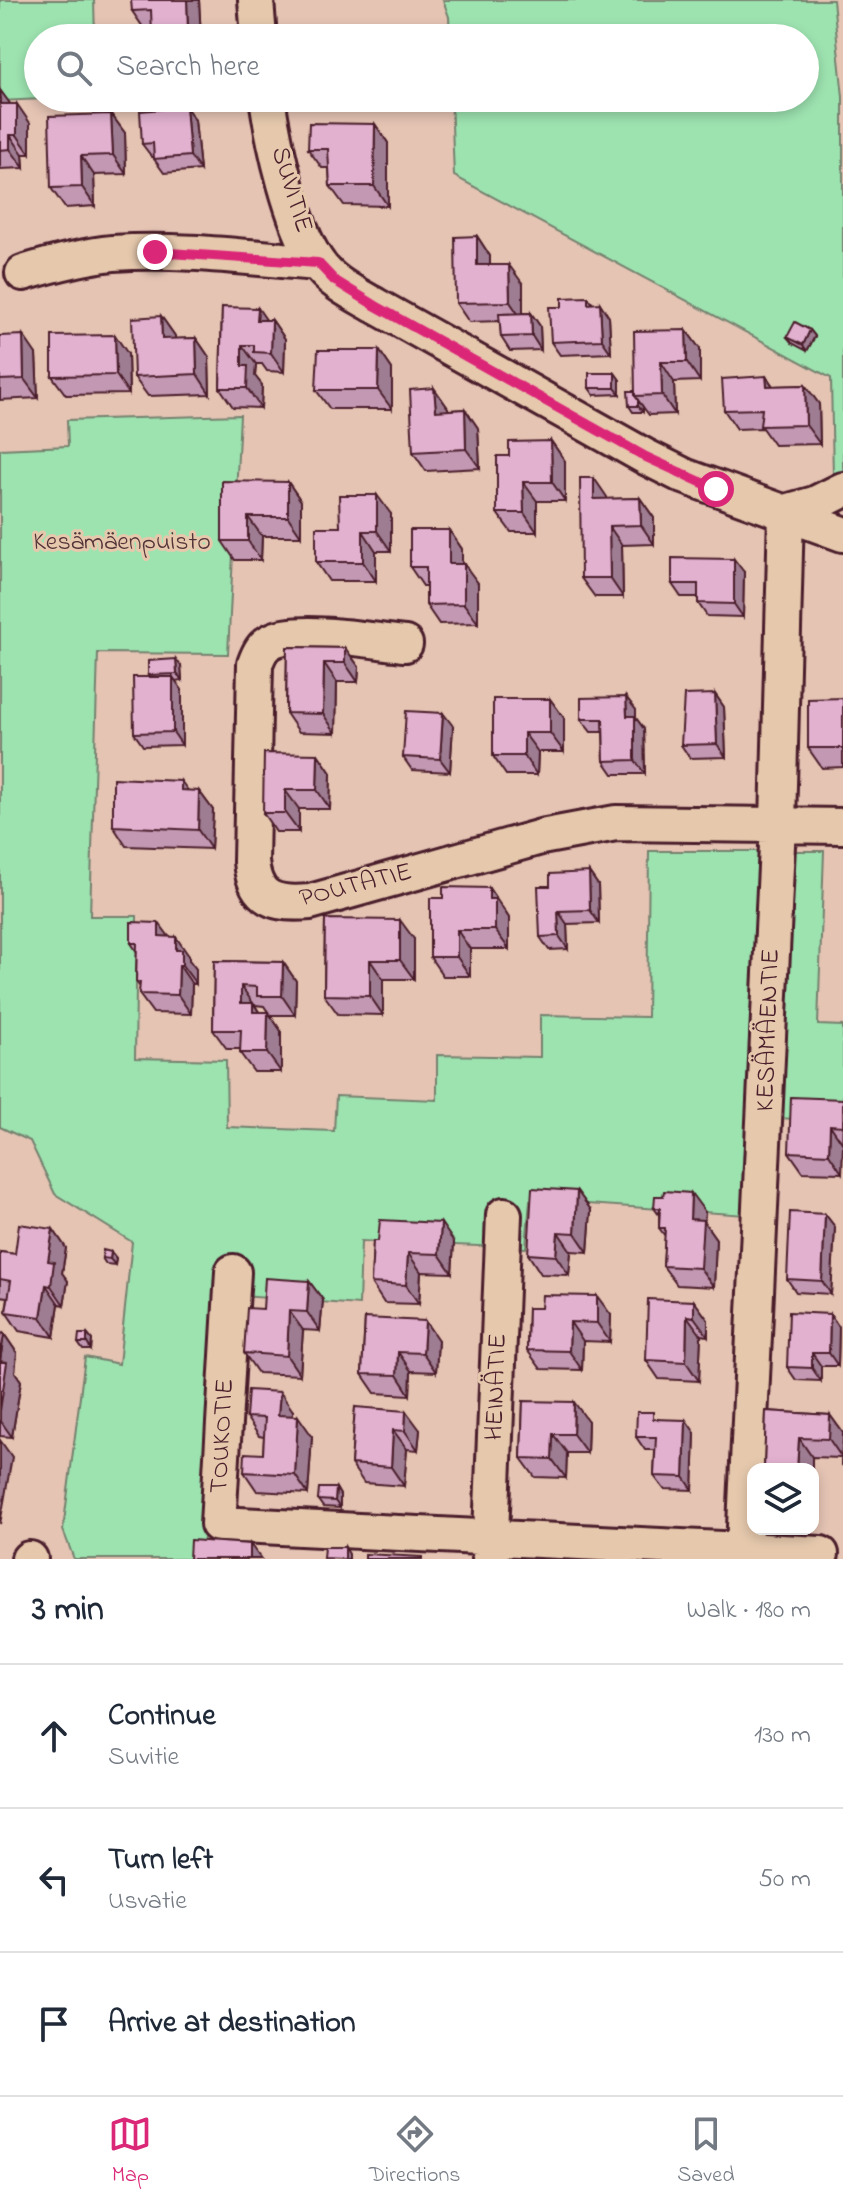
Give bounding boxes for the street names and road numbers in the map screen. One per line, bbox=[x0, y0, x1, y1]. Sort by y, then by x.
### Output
street label: SUVITIE bbox=[260, 142, 322, 238]
street label: POUTATIE bbox=[296, 854, 416, 918]
street label: KESÄMÄENTIE bbox=[747, 948, 791, 1112]
street label: HEINÄTIE bbox=[476, 1333, 518, 1441]
street label: TOUKOTIE bbox=[201, 1378, 245, 1494]

